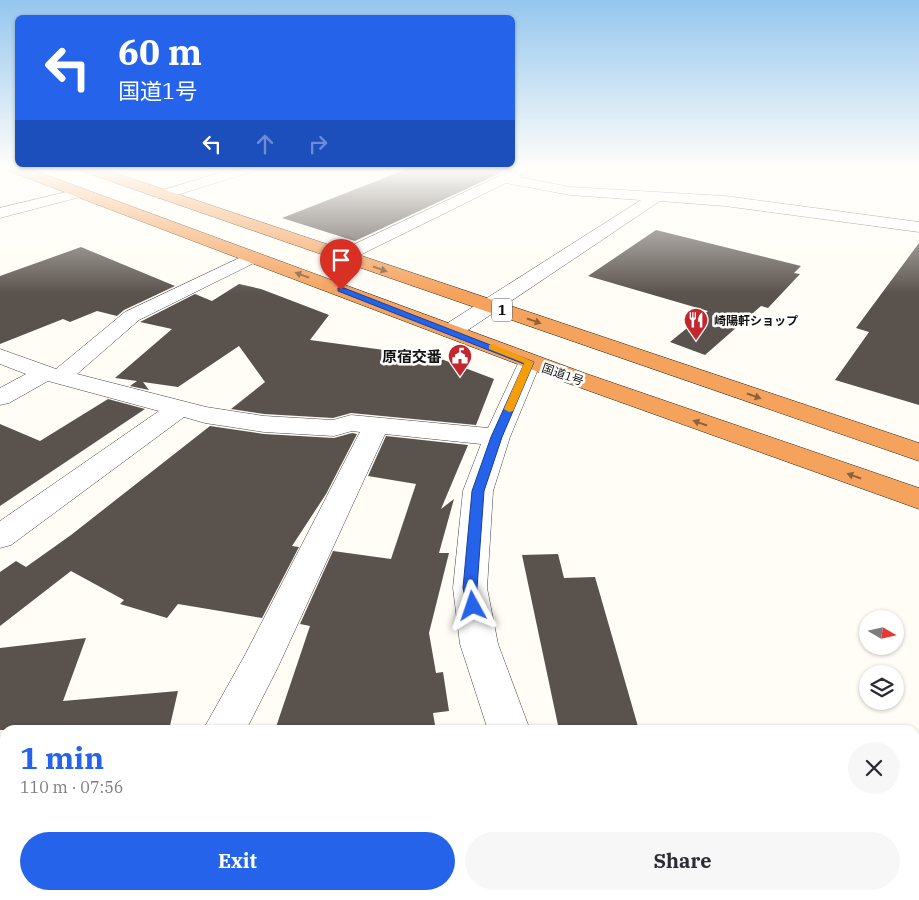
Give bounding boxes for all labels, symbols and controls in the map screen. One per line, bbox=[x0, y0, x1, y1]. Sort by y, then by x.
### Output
text: 60 m bbox=[118, 29, 202, 75]
icon: left bbox=[35, 35, 100, 100]
text: 国道1号 bbox=[118, 76, 197, 105]
icon: left bbox=[198, 130, 226, 158]
icon: ahead bbox=[251, 130, 279, 158]
icon: right bbox=[304, 130, 332, 158]
pin bbox=[320, 239, 362, 290]
icon: arrive bbox=[327, 246, 355, 274]
one-way arrow bbox=[373, 266, 388, 274]
one-way arrow bbox=[294, 271, 309, 279]
road number: 1 bbox=[492, 298, 512, 322]
restaurant icon: 崎陽軒ショップ bbox=[683, 307, 709, 341]
place label: 崎陽軒ショップ bbox=[714, 313, 798, 328]
one-way arrow bbox=[527, 318, 542, 326]
public building icon: 原宿交番 bbox=[447, 343, 473, 377]
place label: 原宿交番 bbox=[382, 347, 442, 366]
street label: 国道1号 bbox=[540, 360, 586, 388]
one-way arrow bbox=[747, 393, 762, 400]
one-way arrow bbox=[693, 418, 708, 426]
one-way arrow bbox=[846, 472, 861, 480]
position arrow bbox=[446, 579, 498, 631]
north arrow bbox=[859, 610, 904, 655]
map controls bbox=[859, 610, 904, 710]
button: layers bbox=[859, 665, 904, 710]
text: 1 min bbox=[20, 738, 104, 777]
button: close bbox=[848, 742, 900, 794]
text: 110 m · 07:56 bbox=[20, 777, 123, 797]
button: Exit bbox=[20, 832, 455, 890]
button: Share bbox=[465, 832, 900, 890]

